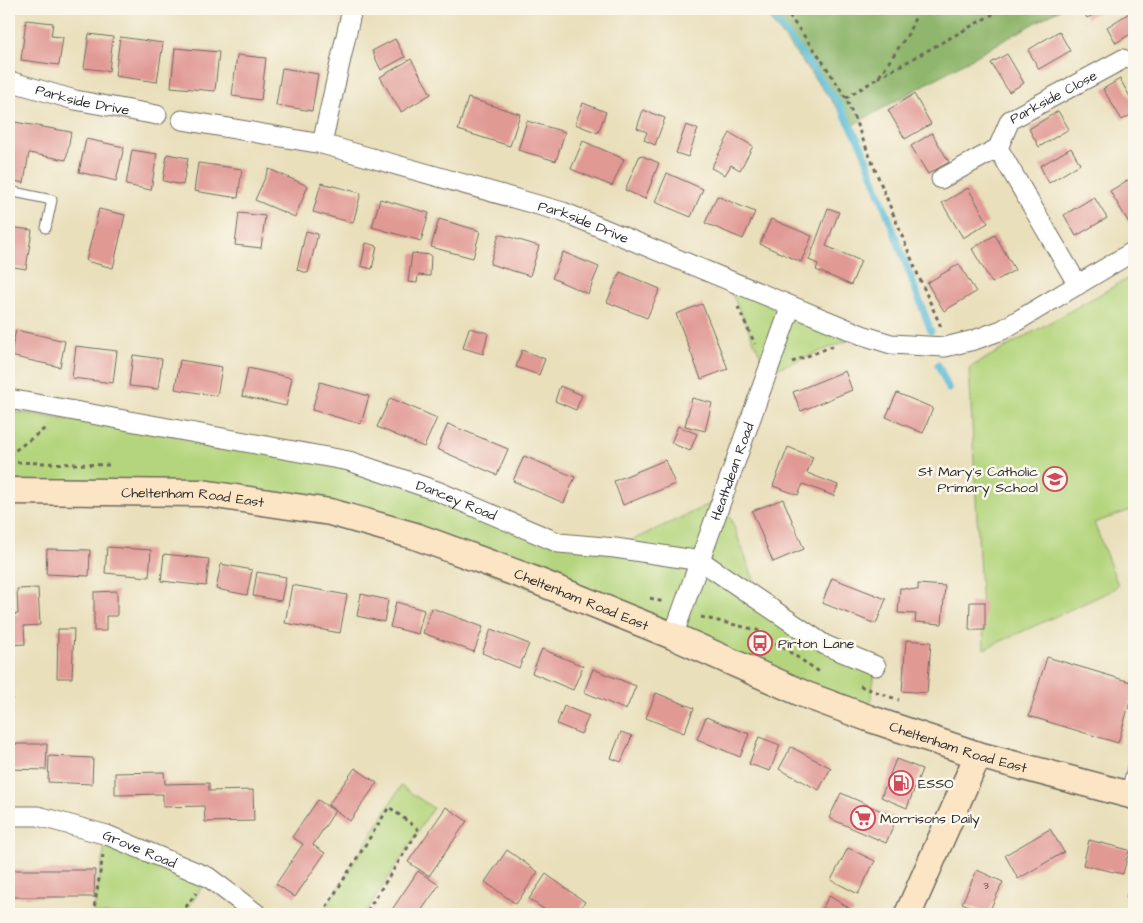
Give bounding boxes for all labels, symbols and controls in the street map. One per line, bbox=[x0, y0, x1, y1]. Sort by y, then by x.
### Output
street label: Parkside Close bbox=[1006, 66, 1101, 129]
street label: Parkside Drive bbox=[33, 80, 131, 121]
street label: Parkside Drive bbox=[536, 196, 632, 249]
street label: Heathdean Road bbox=[706, 420, 760, 523]
place label: St Mary's Catholic Primary School bbox=[918, 462, 1038, 498]
school or university icon: St Mary's Catholic Primary School bbox=[1042, 466, 1068, 492]
street label: Dancey Road bbox=[413, 476, 499, 526]
street label: Cheltenham Road East bbox=[121, 483, 266, 513]
street label: Cheltenham Road East bbox=[511, 564, 652, 636]
bus stop icon: Pirton Lane bbox=[747, 630, 773, 656]
place label: Pirton Lane bbox=[778, 634, 855, 654]
street label: Cheltenham Road East bbox=[886, 717, 1029, 779]
fuel station icon: ESSO bbox=[888, 770, 914, 796]
place label: ESSO bbox=[918, 774, 954, 794]
supermarket icon: Morrisons Daily bbox=[850, 805, 876, 831]
place label: Morrisons Daily bbox=[880, 809, 980, 829]
street label: Grove Road bbox=[100, 825, 179, 874]
house number: 3 bbox=[983, 878, 989, 893]

